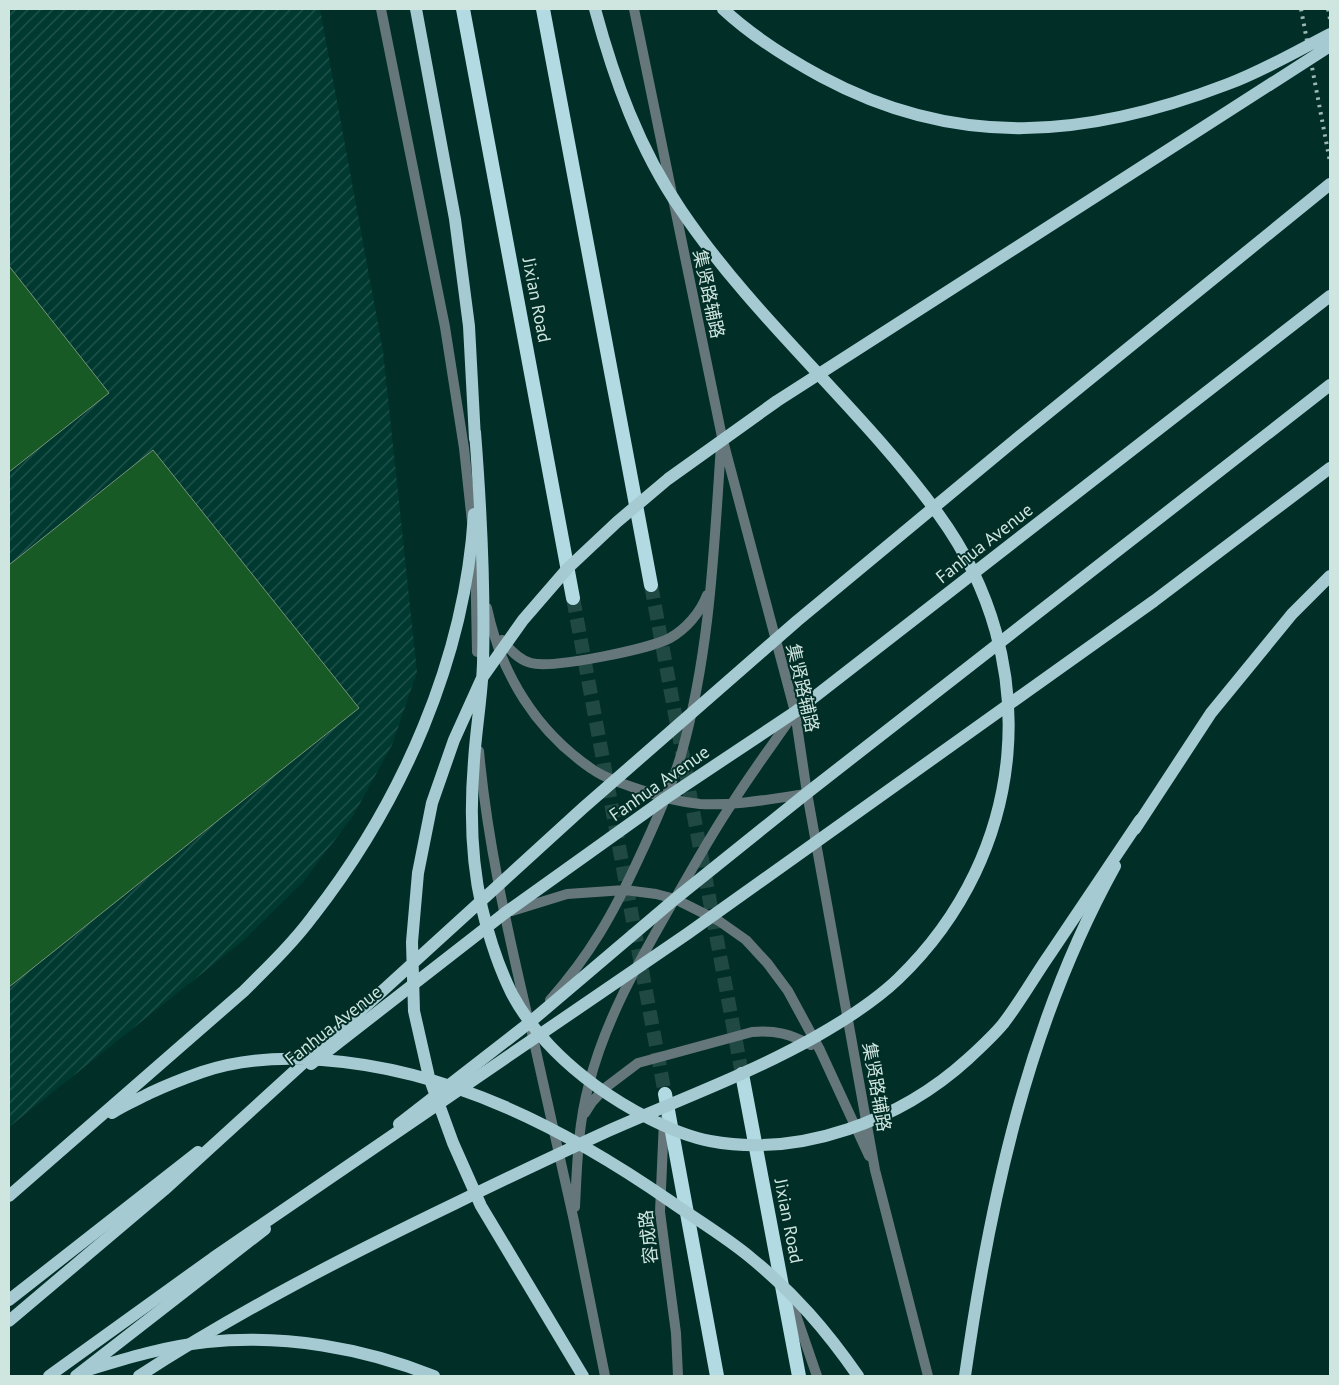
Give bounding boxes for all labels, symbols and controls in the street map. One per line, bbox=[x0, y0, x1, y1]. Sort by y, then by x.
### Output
street label: 集贤路辅路 bbox=[688, 248, 730, 340]
street label: Jixian Road bbox=[517, 255, 556, 344]
street label: Fanhua Avenue bbox=[931, 498, 1037, 588]
street label: 集贤路辅路 bbox=[782, 642, 824, 734]
street label: Fanhua Avenue bbox=[604, 740, 714, 826]
street label: Fanhua Avenue bbox=[280, 980, 386, 1070]
street label: 集贤路辅路 bbox=[858, 1041, 896, 1133]
street label: Jixian Road bbox=[769, 1176, 808, 1265]
street label: 容成路 bbox=[634, 1209, 662, 1265]

